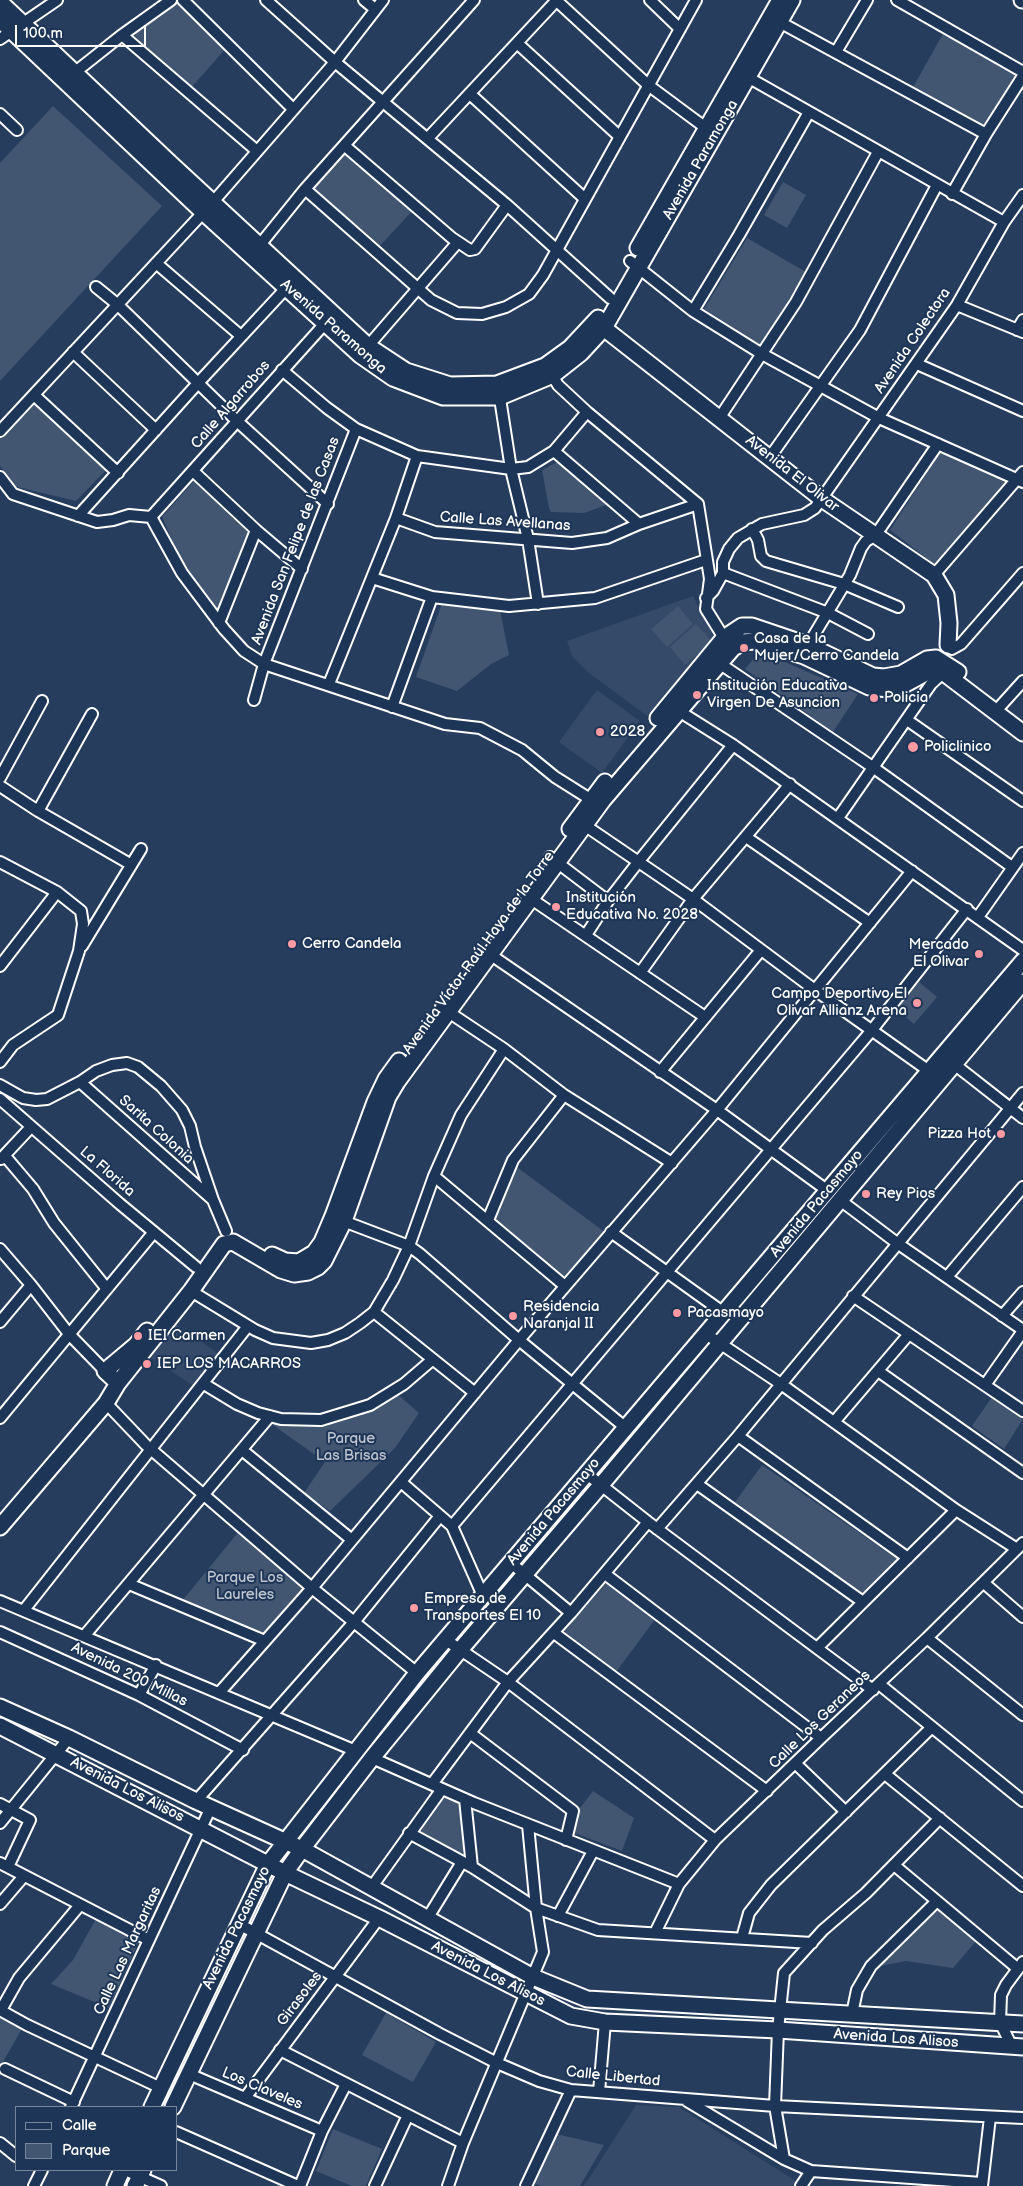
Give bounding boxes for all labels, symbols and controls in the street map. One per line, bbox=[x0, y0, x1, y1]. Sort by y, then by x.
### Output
scale bar bbox=[18, 15, 149, 47]
text: 100 m bbox=[23, 24, 63, 43]
street label: Avenida Paramonga bbox=[659, 97, 743, 223]
street label: Avenida Paramonga bbox=[276, 276, 390, 378]
street label: Avenida Colectora bbox=[871, 285, 955, 397]
street label: Calle Algarrobos bbox=[188, 357, 274, 453]
street label: Avenida El Olivar bbox=[742, 432, 842, 516]
street label: Avenida San Felipe de las Casas bbox=[248, 435, 344, 647]
street label: Calle Las Avellanas bbox=[439, 508, 571, 536]
place label: Casa de la Mujer/Cerro Candela bbox=[754, 630, 899, 665]
marker: Casa de la Mujer/Cerro Candela bbox=[738, 642, 750, 654]
place label: Institución Educativa Virgen De Asuncion bbox=[707, 677, 848, 712]
marker: Institución Educativa Virgen De Asuncion bbox=[691, 689, 703, 701]
place label: Policia bbox=[884, 689, 928, 707]
marker: Policia bbox=[868, 692, 880, 704]
place label: 2028 bbox=[610, 723, 645, 741]
marker: 2028 bbox=[594, 726, 606, 738]
place label: Policlinico bbox=[924, 738, 992, 756]
marker: Policlinico bbox=[906, 740, 920, 754]
street label: Avenida Víctor Raúl Haya de la Torre bbox=[399, 848, 559, 1058]
place label: Institución Educativa No. 2028 bbox=[566, 889, 698, 924]
marker: Institución Educativa No. 2028 bbox=[550, 901, 562, 913]
place label: Cerro Candela bbox=[302, 935, 401, 953]
place label: Mercado El Olivar bbox=[908, 936, 969, 971]
marker: Cerro Candela bbox=[286, 938, 298, 950]
marker: Mercado El Olivar bbox=[973, 948, 985, 960]
place label: Campo Deportivo El Olivar Allianz Arena bbox=[771, 985, 907, 1020]
marker: Campo Deportivo El Olivar Allianz Arena bbox=[911, 997, 923, 1009]
street label: Sarita Colonia bbox=[115, 1092, 197, 1168]
place label: Pizza Hot bbox=[927, 1125, 991, 1143]
marker: Pizza Hot bbox=[995, 1128, 1007, 1140]
street label: La Florida bbox=[76, 1143, 138, 1201]
street label: Avenida Pacasmayo bbox=[767, 1147, 867, 1261]
place label: Rey Pios bbox=[876, 1185, 935, 1203]
marker: Rey Pios bbox=[860, 1188, 872, 1200]
place label: Residencia Naranjal II bbox=[523, 1298, 599, 1333]
place label: Pacasmayo bbox=[687, 1304, 764, 1322]
marker: Pacasmayo bbox=[671, 1307, 683, 1319]
marker: Residencia Naranjal II bbox=[507, 1310, 519, 1322]
place label: IEI Carmen bbox=[148, 1327, 226, 1345]
marker: IEI Carmen bbox=[132, 1330, 144, 1342]
place label: IEP LOS MACARROS bbox=[157, 1355, 301, 1373]
marker: IEP LOS MACARROS bbox=[141, 1358, 153, 1370]
park label: Parque Las Brisas bbox=[316, 1430, 386, 1465]
street label: Avenida Pacasmayo bbox=[504, 1455, 604, 1569]
park label: Parque Los Laureles bbox=[207, 1569, 283, 1604]
place label: Empresa de Transportes El 10 bbox=[424, 1590, 541, 1625]
marker: Empresa de Transportes El 10 bbox=[408, 1602, 420, 1614]
street label: Avenida 200 Millas bbox=[68, 1639, 190, 1711]
street label: Calle Los Geraneos bbox=[766, 1667, 874, 1773]
street label: Avenida Los Alisos bbox=[67, 1754, 187, 1826]
street label: Avenida Pacasmayo bbox=[199, 1863, 275, 1993]
street label: Calle Las Margaritas bbox=[90, 1884, 166, 2018]
street label: Avenida Los Alisos bbox=[428, 1938, 548, 2010]
street label: Girasoles bbox=[274, 1968, 326, 2030]
street label: Avenida Los Alisos bbox=[833, 2026, 959, 2052]
street label: Calle Libertad bbox=[565, 2063, 661, 2091]
street label: Los Claveles bbox=[219, 2064, 305, 2114]
legend bbox=[15, 2106, 178, 2171]
text: Calle bbox=[62, 2116, 97, 2135]
text: Parque bbox=[62, 2141, 110, 2160]

